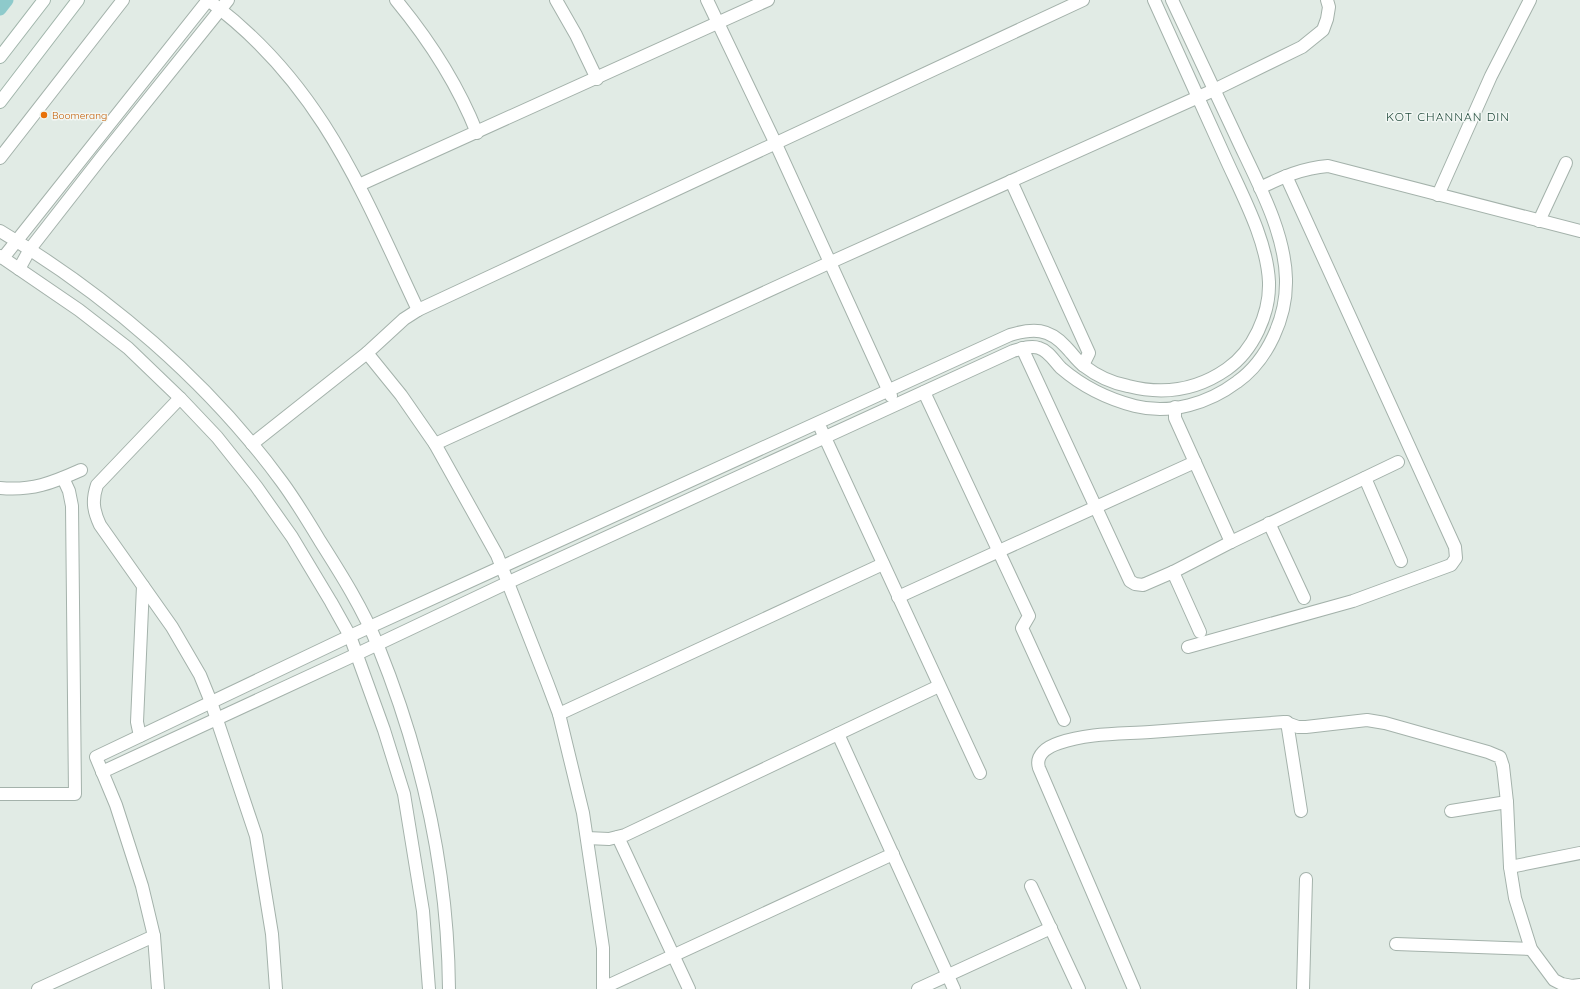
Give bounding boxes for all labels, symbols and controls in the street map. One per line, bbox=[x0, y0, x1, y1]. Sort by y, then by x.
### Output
place label: Boomerang bbox=[52, 109, 107, 122]
district label: KOT CHANNAN DIN bbox=[1386, 109, 1510, 124]
marker: Boomerang bbox=[39, 110, 49, 120]

